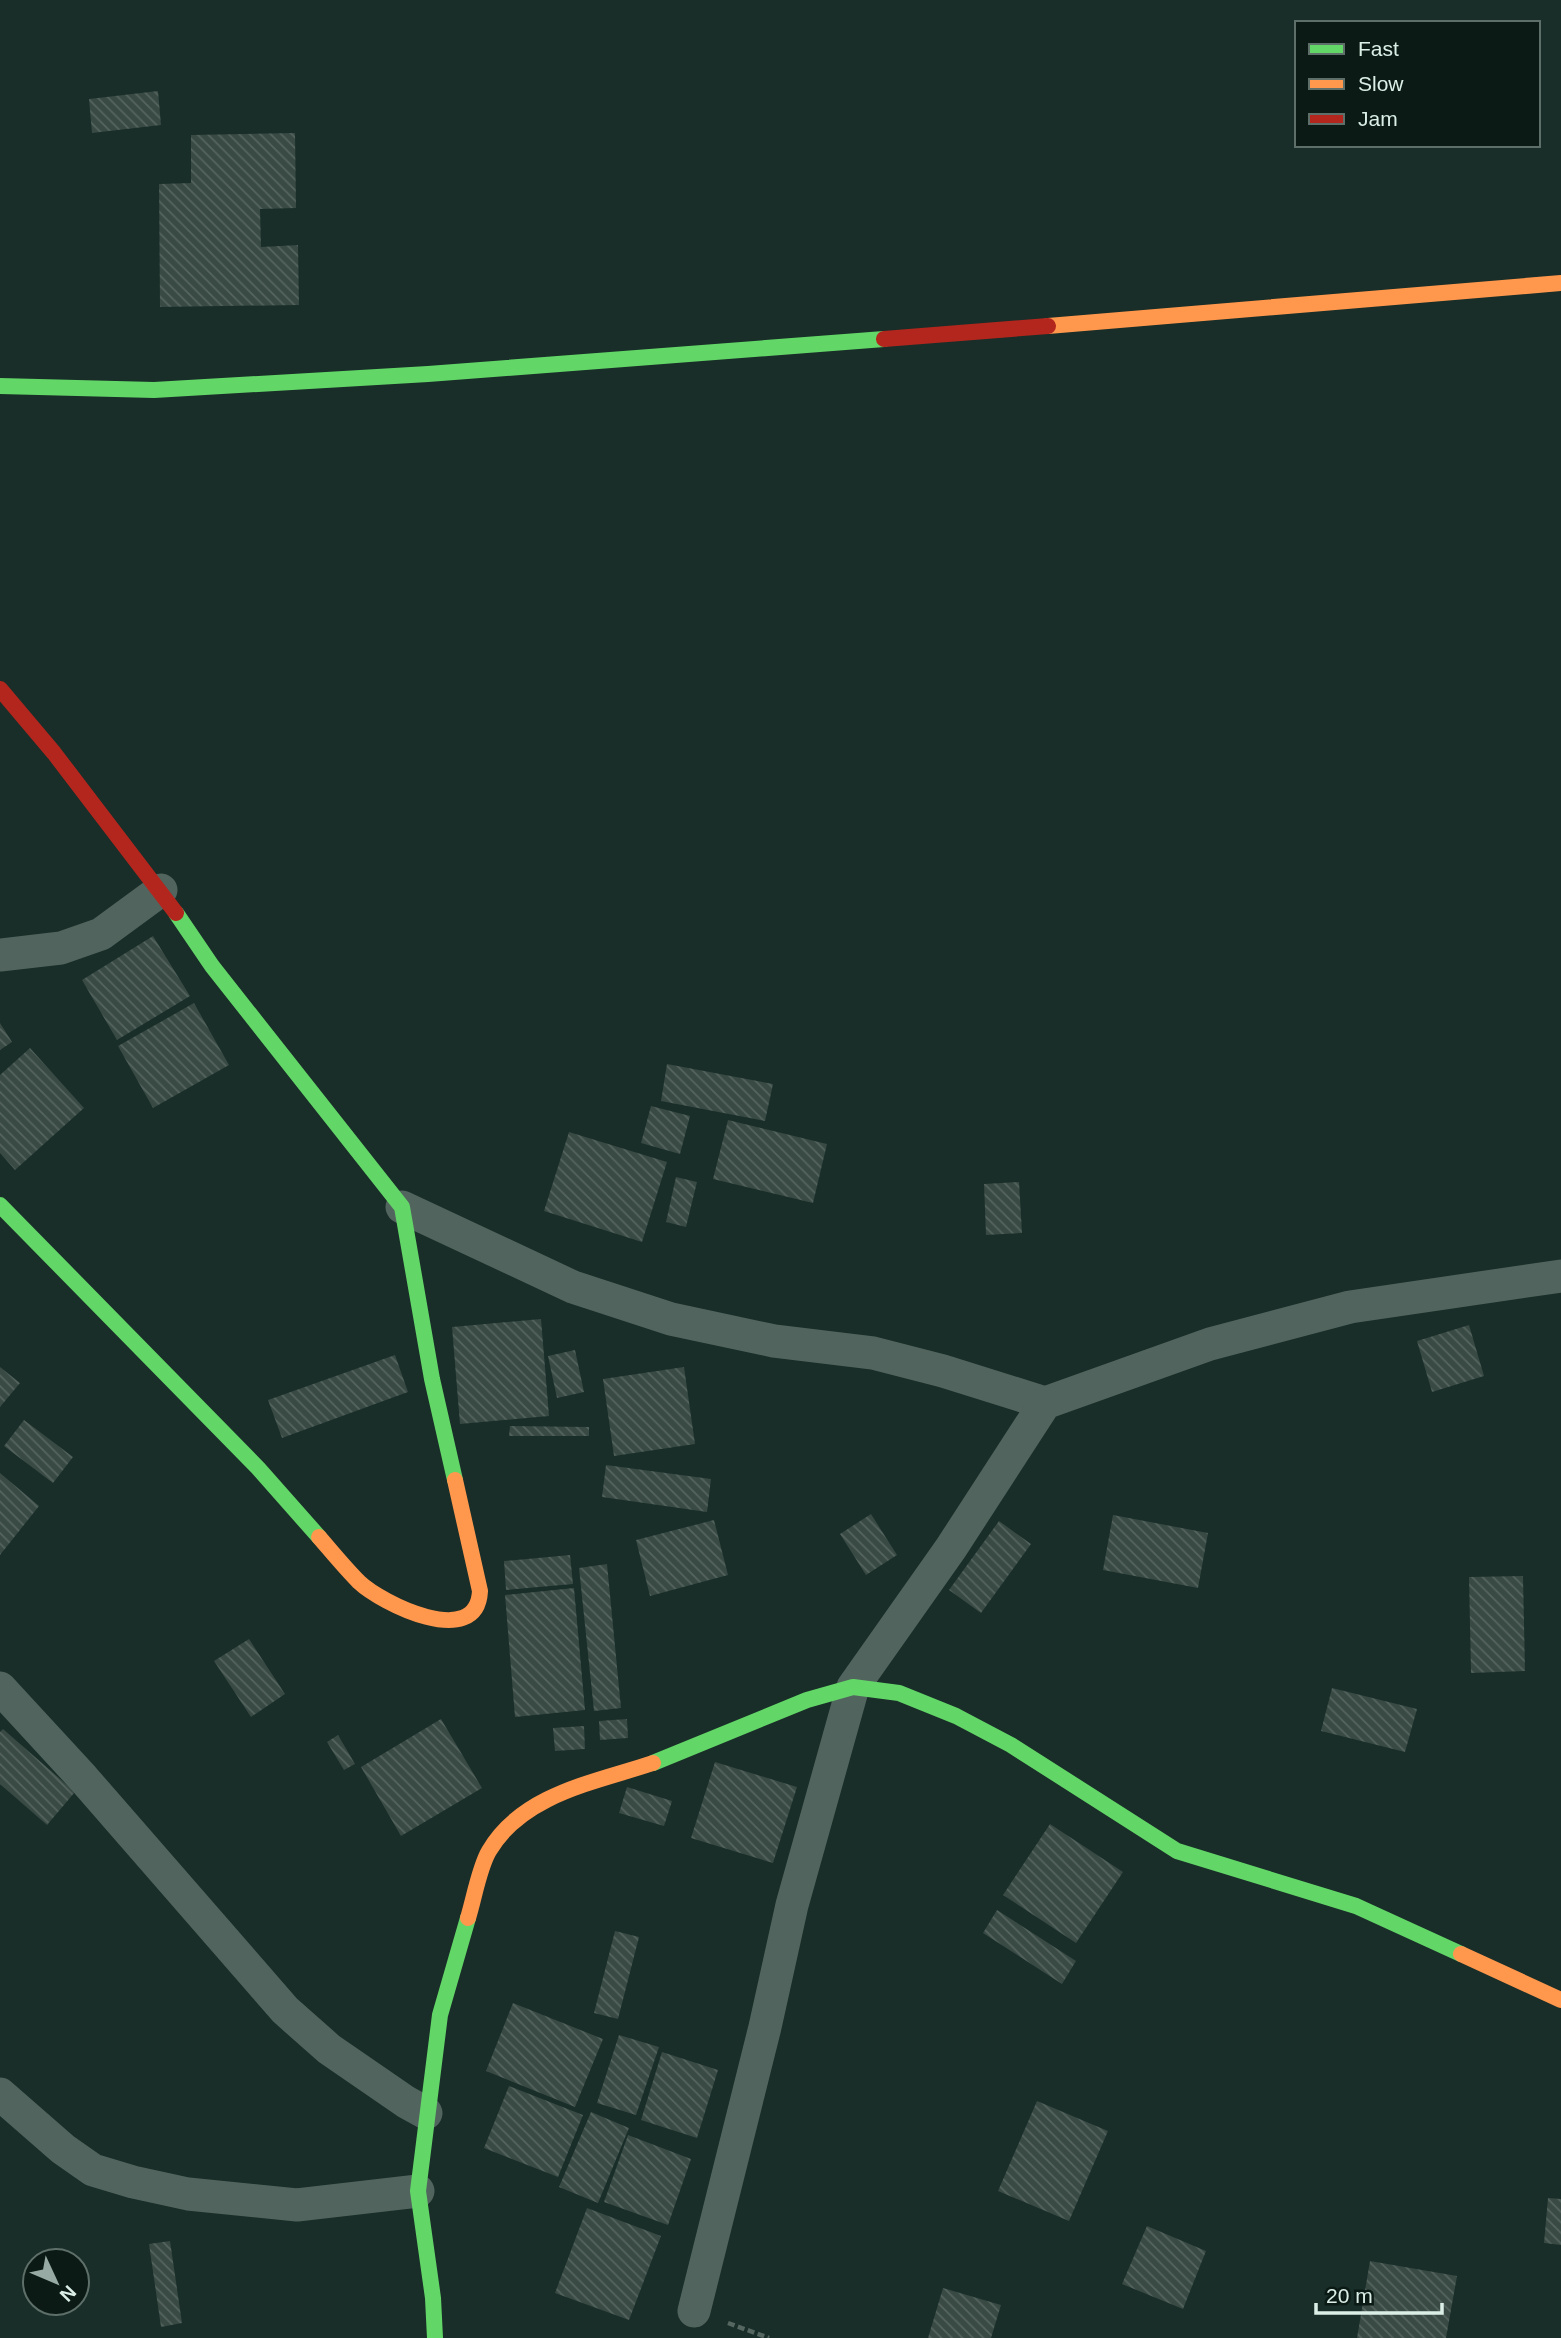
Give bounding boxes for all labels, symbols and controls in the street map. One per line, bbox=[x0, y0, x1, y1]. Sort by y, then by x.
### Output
legend bbox=[1295, 21, 1540, 147]
text: Fast bbox=[1358, 37, 1399, 60]
text: Slow bbox=[1358, 72, 1404, 95]
text: Jam bbox=[1358, 107, 1398, 130]
north arrow bbox=[21, 2247, 91, 2317]
scale bar bbox=[1316, 2272, 1442, 2316]
text: N bbox=[56, 2281, 80, 2306]
text: 20 m bbox=[1326, 2284, 1373, 2307]

